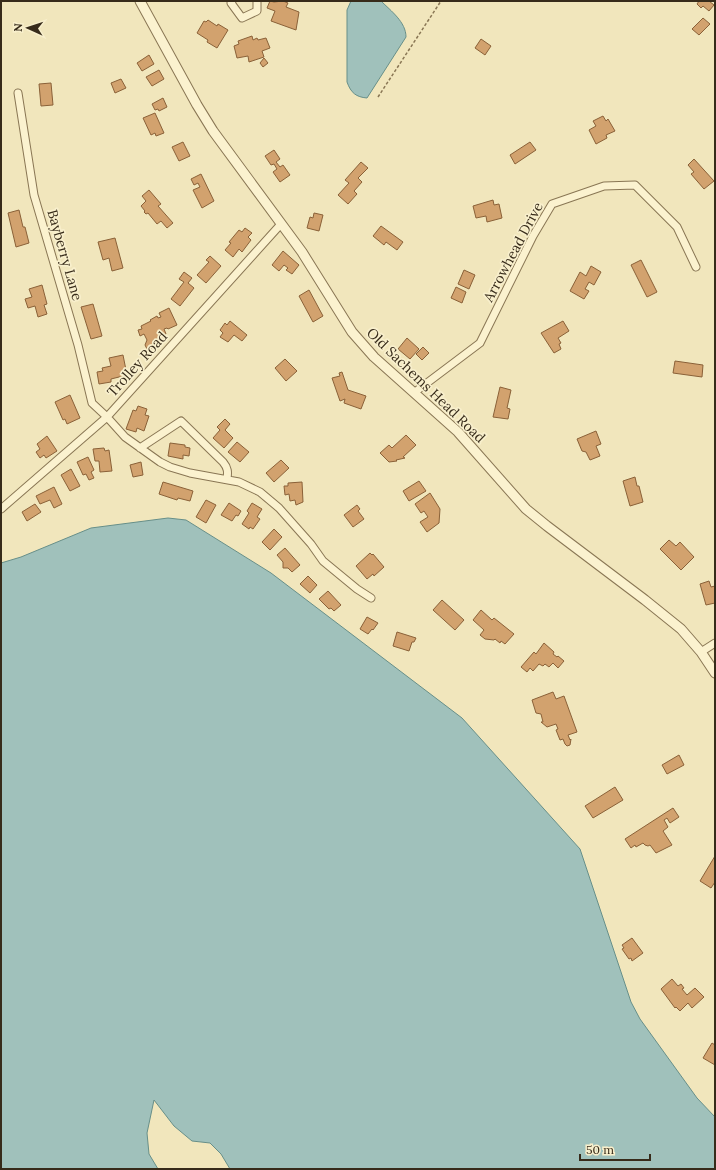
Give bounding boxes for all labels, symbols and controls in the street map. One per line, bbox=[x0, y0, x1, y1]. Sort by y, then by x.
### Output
north arrow bbox=[8, 8, 48, 48]
text: N bbox=[11, 22, 25, 32]
street label: Arrowhead Drive bbox=[479, 199, 547, 306]
street label: Bayberry Lane bbox=[43, 207, 87, 303]
street label: Old Sachems Head Road bbox=[363, 324, 489, 446]
street label: Trolley Road bbox=[103, 328, 171, 400]
scale bar bbox=[580, 1136, 650, 1162]
text: 50 m bbox=[586, 1142, 614, 1157]

